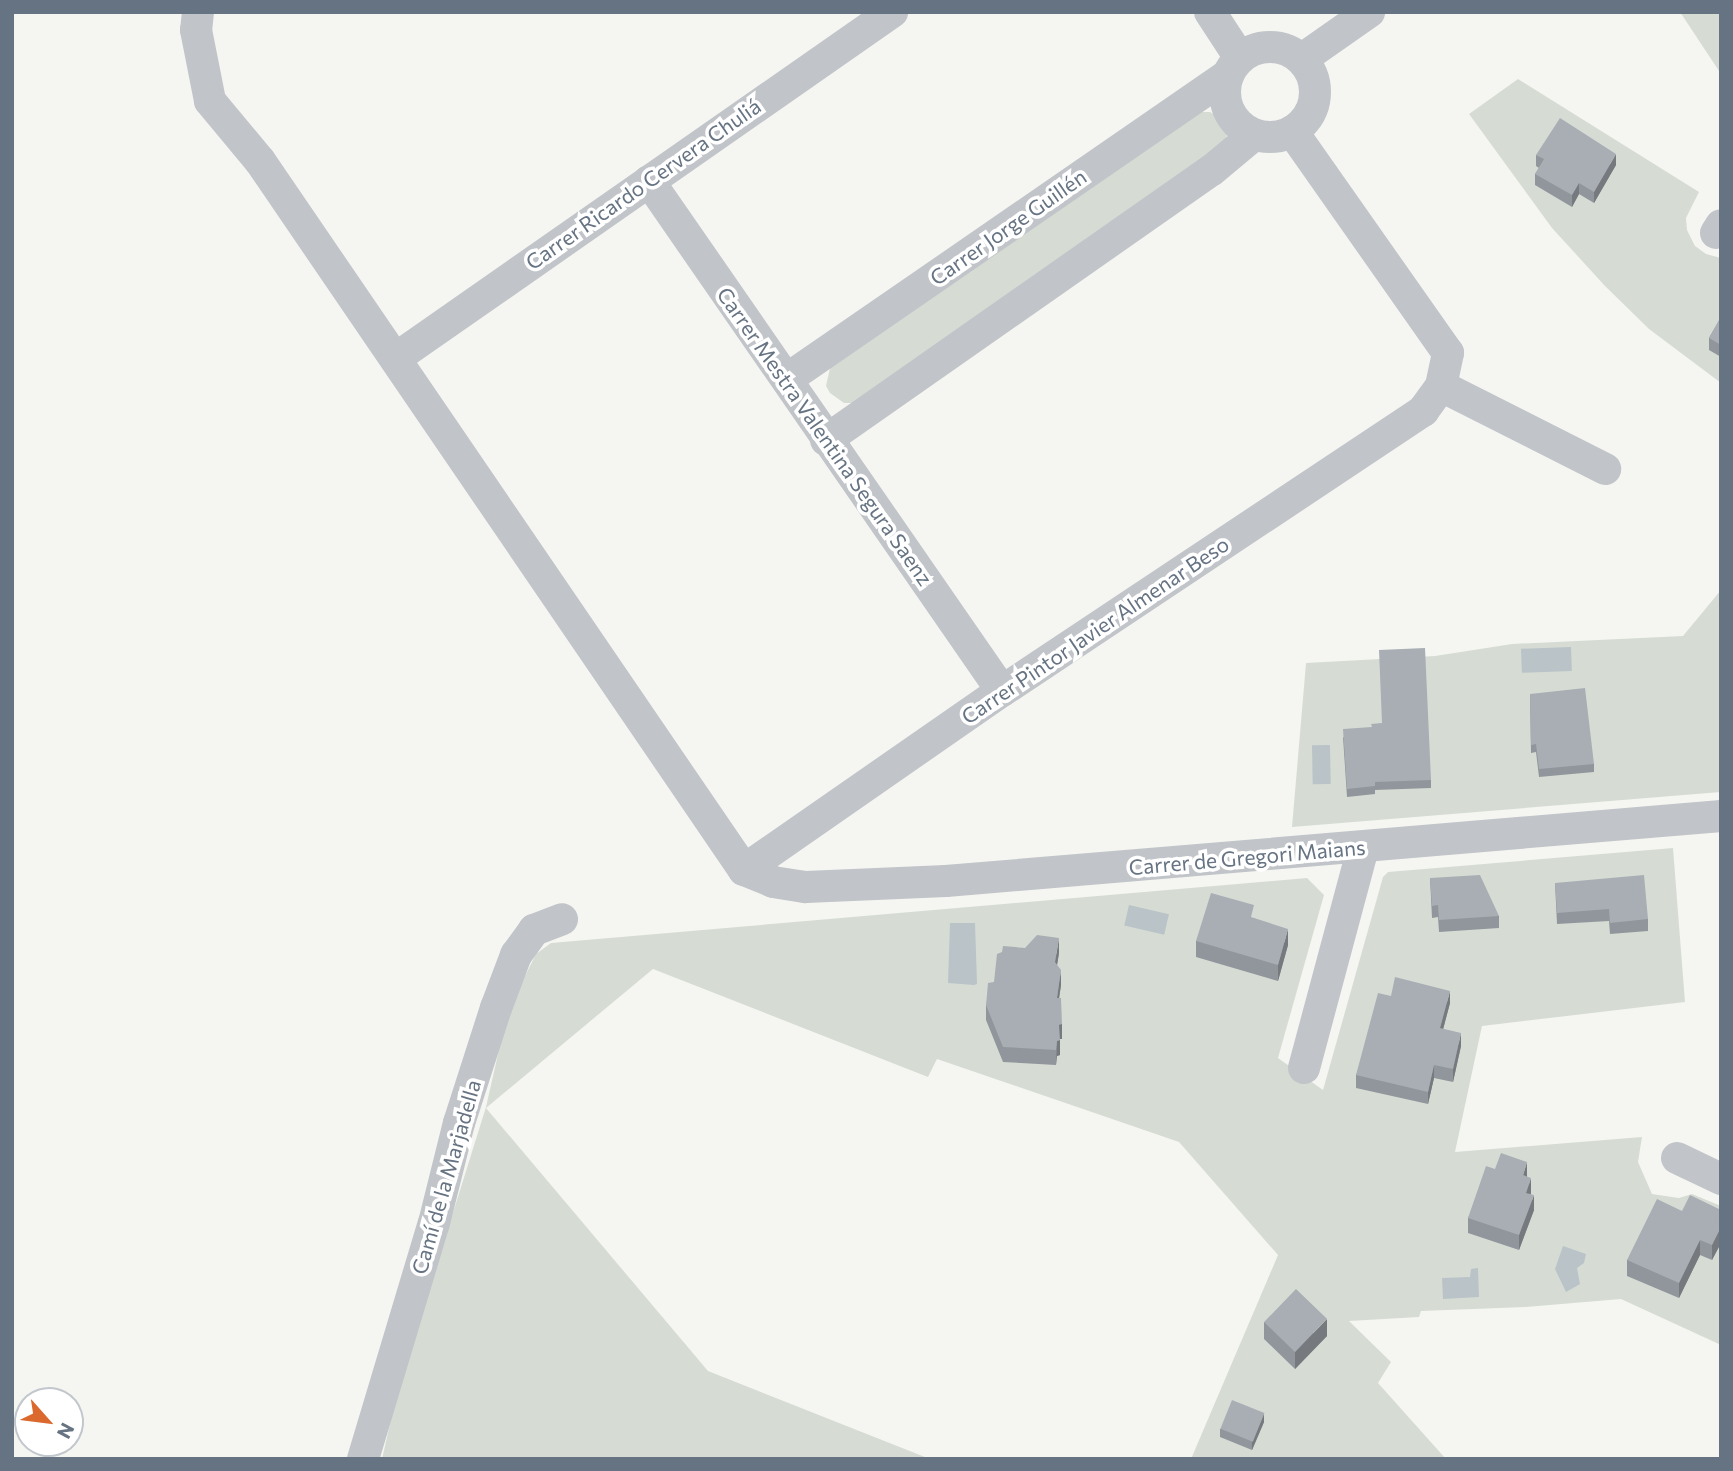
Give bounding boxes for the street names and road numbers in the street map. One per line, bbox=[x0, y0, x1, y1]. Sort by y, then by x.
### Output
street label: Carrer Ricardo Cervera Chuliá bbox=[521, 93, 765, 275]
street label: Carrer Jorge Guillén bbox=[925, 164, 1091, 290]
street label: Carrer Mestra Valentina Segura Saenz bbox=[712, 282, 938, 590]
street label: Carrer Pintor Javier Almenar Beso bbox=[956, 531, 1234, 729]
street label: Carrer de Gregori Maians bbox=[1128, 834, 1366, 880]
street label: Camí de la Marjadella bbox=[406, 1077, 486, 1277]

